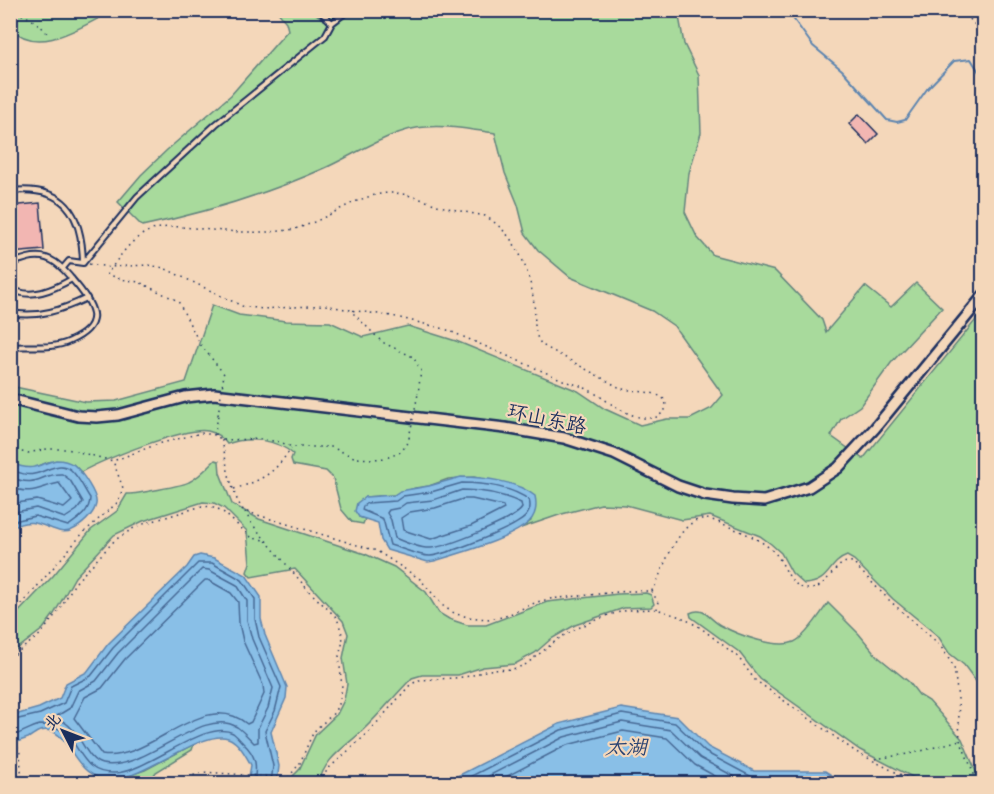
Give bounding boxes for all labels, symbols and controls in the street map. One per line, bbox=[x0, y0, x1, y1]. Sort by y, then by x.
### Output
street label: 环山东路 bbox=[504, 394, 591, 445]
north arrow bbox=[33, 701, 93, 761]
text: 北 bbox=[36, 706, 68, 737]
water label: 太湖 bbox=[605, 728, 649, 766]

